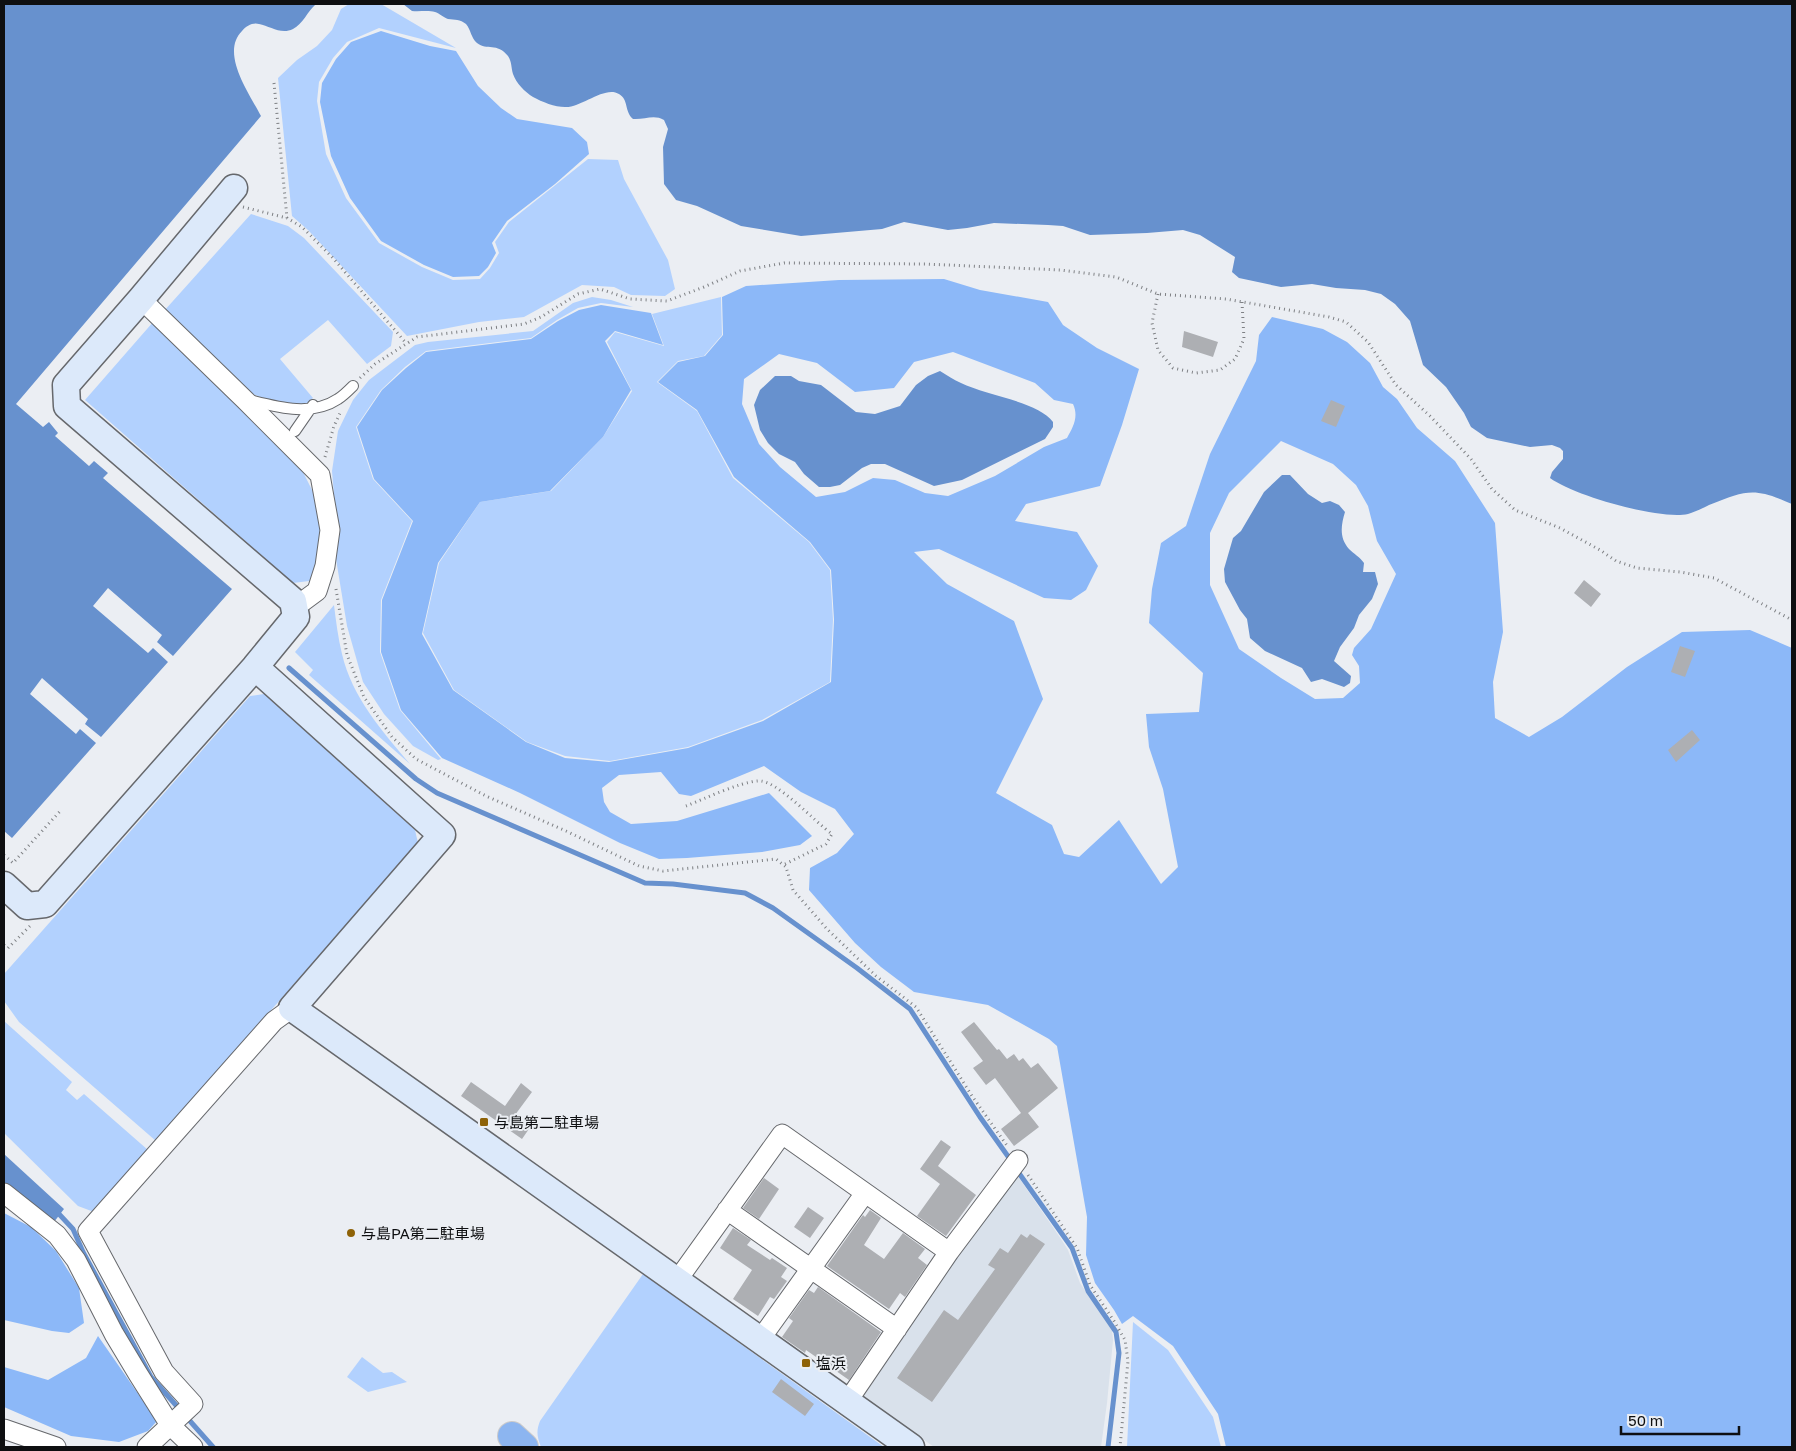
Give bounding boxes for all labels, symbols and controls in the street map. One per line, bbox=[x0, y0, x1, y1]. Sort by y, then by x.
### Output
place label: 与島第二駐車場 bbox=[494, 1113, 599, 1131]
marker: 与島第二駐車場 bbox=[478, 1116, 490, 1128]
place label: 与島PA第二駐車場 bbox=[361, 1224, 485, 1242]
marker: 与島PA第二駐車場 bbox=[345, 1227, 357, 1239]
place label: 塩浜 bbox=[816, 1354, 846, 1372]
marker: 塩浜 bbox=[800, 1357, 812, 1369]
scale bar bbox=[1621, 1404, 1738, 1436]
text: 50 m bbox=[1628, 1411, 1663, 1429]

